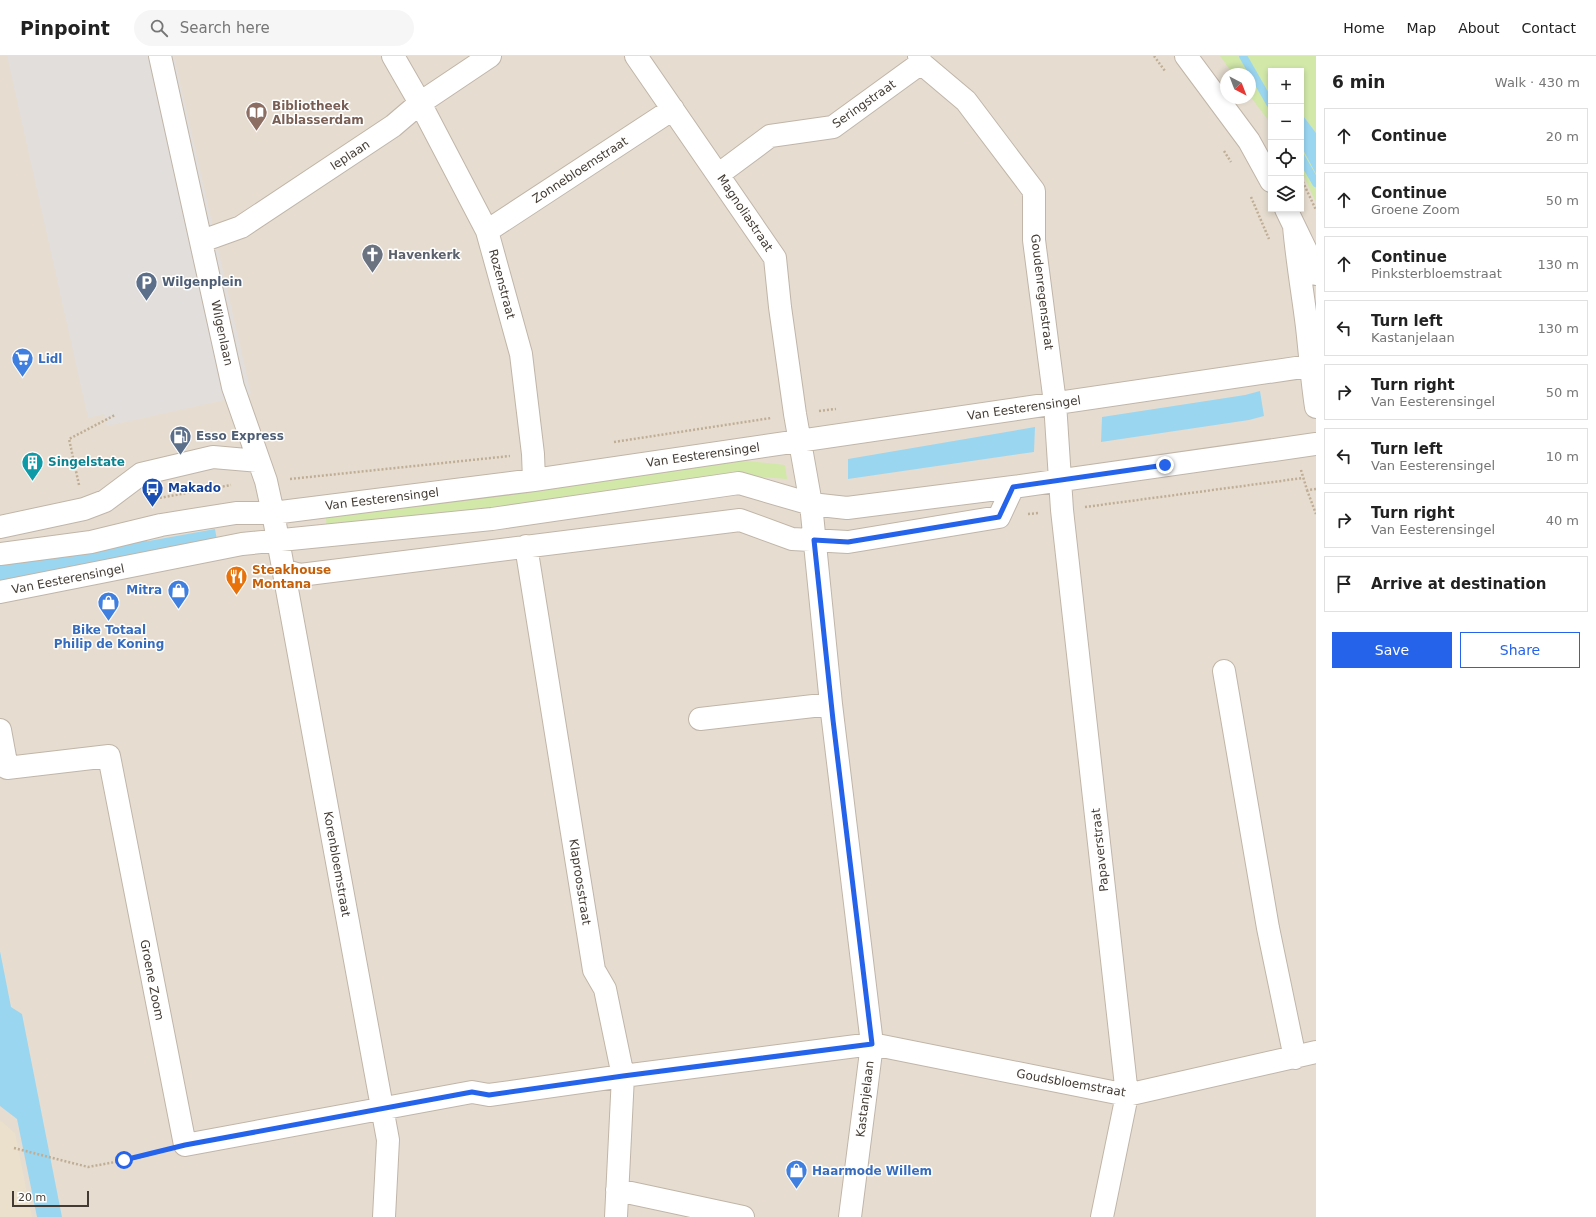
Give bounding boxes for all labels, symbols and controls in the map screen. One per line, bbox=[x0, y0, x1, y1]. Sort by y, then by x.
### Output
search box bbox=[134, 10, 414, 46]
text: Pinpoint bbox=[20, 17, 110, 39]
icon: search bbox=[148, 17, 170, 39]
text: Search here bbox=[180, 19, 270, 37]
text: Home bbox=[1343, 20, 1385, 36]
text: Map bbox=[1407, 20, 1436, 36]
text: About bbox=[1458, 20, 1500, 36]
text: Contact bbox=[1522, 20, 1576, 36]
north arrow bbox=[1220, 68, 1256, 104]
map controls bbox=[1268, 68, 1304, 212]
button: + bbox=[1268, 68, 1304, 104]
text: 6 min bbox=[1332, 72, 1385, 92]
text: Walk · 430 m bbox=[1495, 75, 1580, 90]
street label: Seringstraat bbox=[830, 77, 898, 131]
place label: Bibliotheek Alblasserdam bbox=[272, 99, 364, 127]
library icon: Bibliotheek Alblasserdam bbox=[244, 100, 270, 133]
button: − bbox=[1268, 104, 1304, 140]
icon: ahead bbox=[1333, 125, 1355, 147]
text: Continue bbox=[1371, 127, 1447, 145]
text: 20 m bbox=[1546, 129, 1579, 144]
street label: Zonnebloemstraat bbox=[530, 134, 631, 206]
street label: Ieplaan bbox=[328, 137, 372, 173]
button: locate bbox=[1268, 140, 1304, 176]
street label: Magnoliastraat bbox=[714, 172, 776, 254]
button: layers bbox=[1268, 176, 1304, 212]
text: Continue bbox=[1371, 184, 1447, 202]
icon: ahead bbox=[1333, 189, 1355, 211]
text: 50 m bbox=[1546, 193, 1579, 208]
text: Groene Zoom bbox=[1371, 202, 1460, 217]
street label: Goudenregenstraat bbox=[1028, 233, 1056, 351]
church icon: Havenkerk bbox=[359, 242, 385, 275]
place label: Havenkerk bbox=[388, 248, 461, 262]
street label: Rozenstraat bbox=[486, 248, 518, 321]
text: Continue bbox=[1371, 248, 1447, 266]
icon: ahead bbox=[1333, 253, 1355, 275]
text: 130 m bbox=[1537, 257, 1579, 272]
text: Pinksterbloemstraat bbox=[1371, 266, 1502, 281]
parking icon: Wilgenplein bbox=[133, 269, 159, 302]
place label: Wilgenplein bbox=[162, 275, 242, 289]
street label: Wilgenlaan bbox=[208, 299, 236, 367]
text: Turn left bbox=[1371, 312, 1443, 330]
icon: left bbox=[1333, 317, 1355, 339]
text: 130 m bbox=[1537, 321, 1579, 336]
text: Kastanjelaan bbox=[1371, 330, 1455, 345]
supermarket icon: Lidl bbox=[10, 346, 36, 379]
place label: Lidl bbox=[38, 352, 62, 366]
text: Turn right bbox=[1371, 376, 1455, 394]
icon: right bbox=[1333, 381, 1355, 403]
text: 50 m bbox=[1546, 385, 1579, 400]
street label: Van Eesterensingel bbox=[966, 393, 1082, 423]
text: Van Eesterensingel bbox=[1371, 394, 1495, 409]
fuel station icon: Esso Express bbox=[167, 423, 193, 456]
place label: Esso Express bbox=[196, 429, 284, 443]
street label: Van Eesterensingel bbox=[645, 440, 761, 470]
text: Turn left bbox=[1371, 440, 1443, 458]
icon: left bbox=[1333, 445, 1355, 467]
building icon: Singelstate bbox=[20, 449, 46, 482]
text: 10 m bbox=[1546, 449, 1579, 464]
place label: Singelstate bbox=[48, 455, 125, 469]
route end bbox=[1156, 456, 1174, 474]
text: Van Eesterensingel bbox=[1371, 458, 1495, 473]
bus stop icon: Makado bbox=[139, 475, 165, 508]
place label: Makado bbox=[168, 481, 221, 495]
street label: Van Eesterensingel bbox=[324, 485, 440, 513]
text: Turn right bbox=[1371, 504, 1455, 522]
icon: right bbox=[1333, 509, 1355, 531]
text: 40 m bbox=[1546, 513, 1579, 528]
text: Van Eesterensingel bbox=[1371, 522, 1495, 537]
street label: Van Eesterensingel bbox=[10, 561, 126, 597]
place label: Steakhouse Montana bbox=[252, 563, 331, 591]
restaurant icon: Steakhouse Montana bbox=[224, 564, 250, 597]
icon: arrive bbox=[1333, 573, 1355, 595]
text: Arrive at destination bbox=[1371, 575, 1546, 593]
shop icon: Mitra bbox=[165, 577, 191, 610]
place label: Mitra bbox=[126, 583, 162, 597]
shop icon: Bike Totaal Philip de Koning bbox=[96, 590, 122, 623]
place label: Bike Totaal Philip de Koning bbox=[54, 623, 164, 651]
button: Save bbox=[1332, 632, 1452, 668]
button: Share bbox=[1460, 632, 1580, 668]
street label: Papaverstraat bbox=[1089, 807, 1111, 892]
street label: Korenbloemstraat bbox=[321, 810, 353, 918]
street label: Klaproosstraat bbox=[566, 838, 594, 926]
street label: Groene Zoom bbox=[137, 938, 167, 1022]
street label: Kastanjelaan bbox=[853, 1060, 877, 1138]
street label: Goudsbloemstraat bbox=[1015, 1066, 1127, 1100]
route start bbox=[115, 1151, 133, 1169]
shop icon: Haarmode Willem bbox=[783, 1158, 809, 1191]
place label: Haarmode Willem bbox=[812, 1164, 932, 1178]
scale bar bbox=[12, 1189, 89, 1208]
text: 20 m bbox=[18, 1191, 46, 1204]

